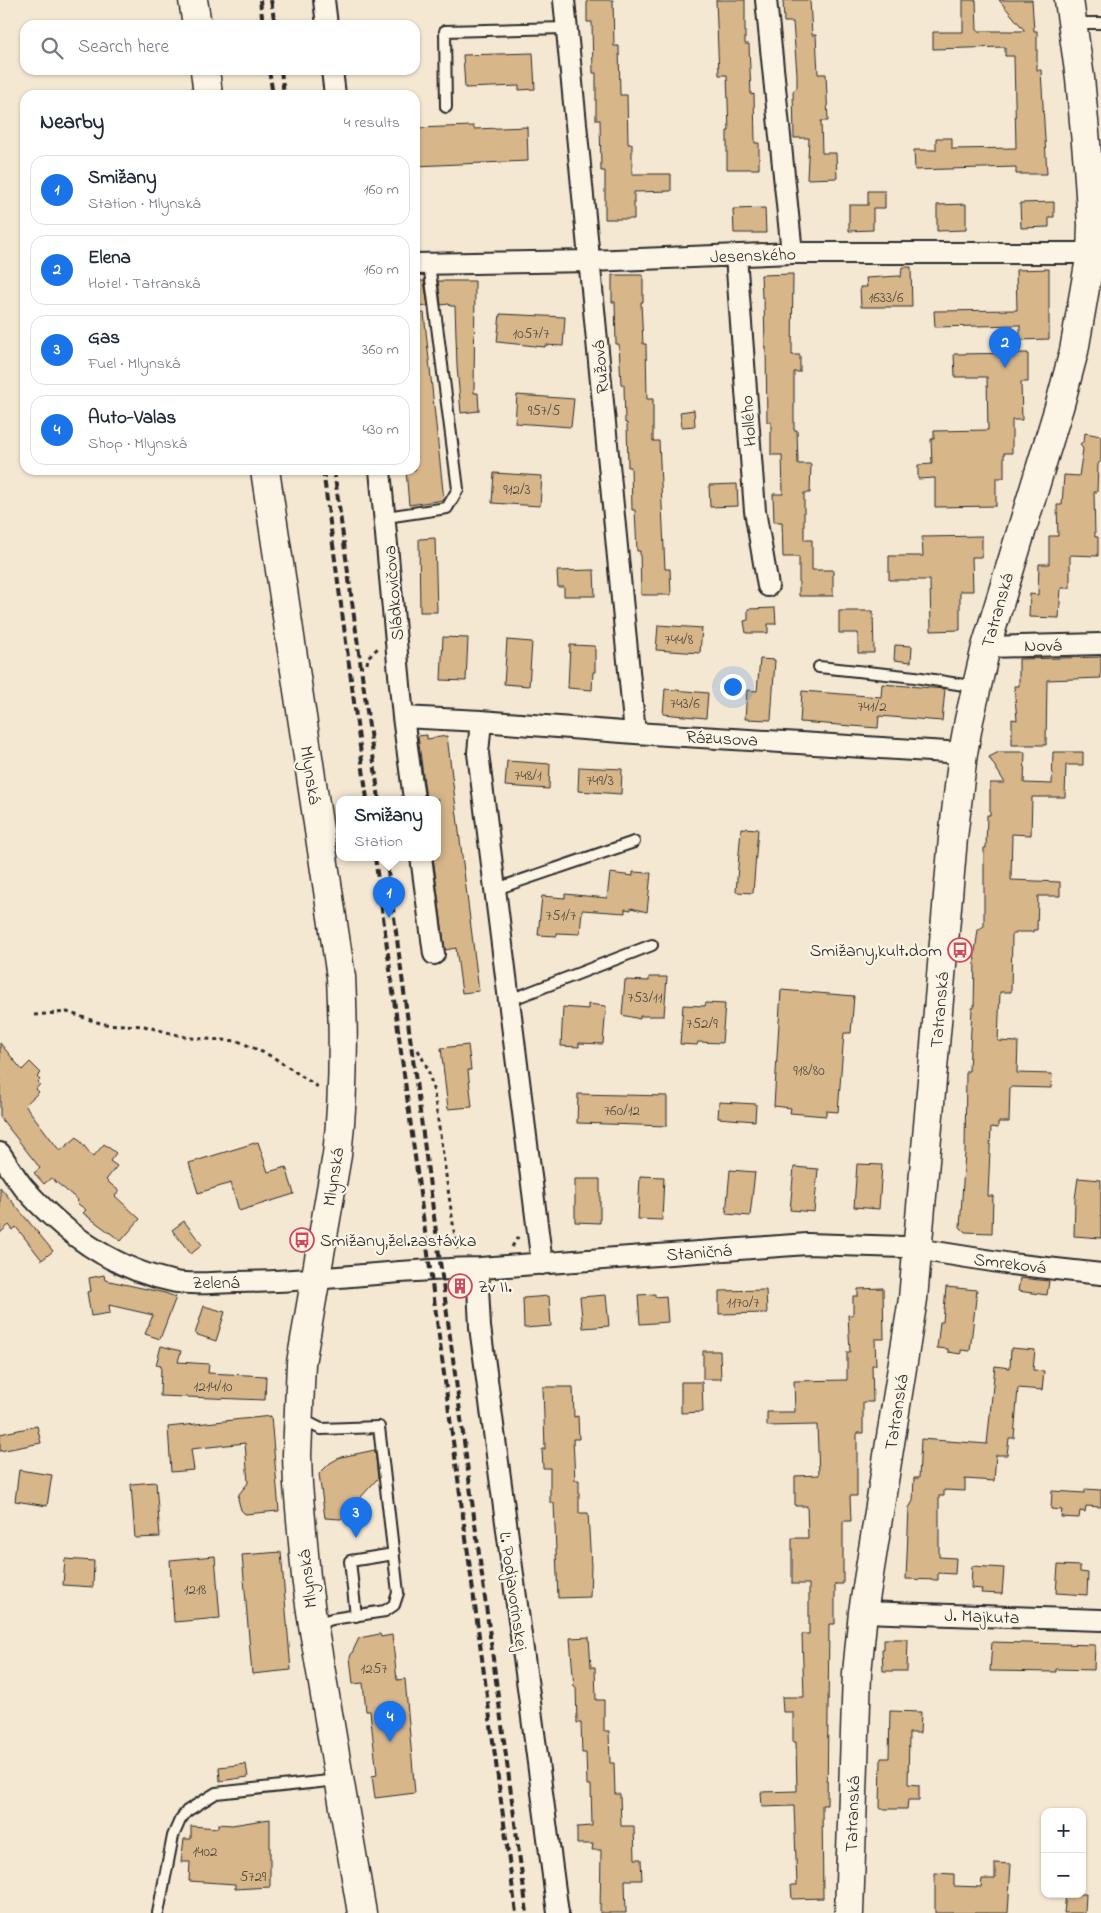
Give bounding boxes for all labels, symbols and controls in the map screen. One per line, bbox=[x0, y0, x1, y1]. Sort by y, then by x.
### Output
search box bbox=[20, 20, 420, 75]
icon: search bbox=[38, 34, 66, 62]
text: Search here bbox=[78, 34, 169, 61]
text: Nearby bbox=[40, 108, 104, 138]
text: 4 results bbox=[344, 111, 400, 135]
text: Smižany bbox=[88, 165, 157, 192]
text: 1 bbox=[54, 178, 60, 202]
text: 160 m bbox=[364, 178, 399, 202]
text: Station · Mlynská bbox=[88, 192, 201, 216]
street label: Jesenského bbox=[710, 243, 796, 271]
text: Elena bbox=[88, 245, 131, 272]
text: 2 bbox=[53, 258, 61, 282]
text: 160 m bbox=[364, 258, 399, 282]
text: Hotel · Tatranská bbox=[88, 272, 200, 296]
house number: 1633/6 bbox=[868, 287, 904, 309]
house number: 1057/7 bbox=[513, 323, 549, 345]
text: Gas bbox=[88, 325, 120, 352]
pin: 2 bbox=[989, 327, 1021, 368]
text: 3 bbox=[54, 338, 60, 362]
text: 360 m bbox=[362, 338, 399, 362]
street label: Ružová bbox=[587, 339, 617, 394]
text: Fuel · Mlynská bbox=[88, 352, 180, 376]
street label: Hollého bbox=[735, 394, 765, 447]
house number: 957/5 bbox=[528, 400, 561, 422]
text: Auto-Valas bbox=[88, 405, 176, 432]
text: 4 bbox=[54, 418, 60, 442]
text: 430 m bbox=[362, 418, 399, 442]
text: Shop · Mlynská bbox=[88, 432, 187, 456]
house number: 912/3 bbox=[503, 479, 531, 501]
street label: Sládkovičova bbox=[378, 544, 412, 641]
street label: Tatranská bbox=[976, 570, 1022, 651]
house number: 744/8 bbox=[665, 629, 694, 651]
street label: Nová bbox=[1024, 634, 1062, 660]
your location bbox=[720, 674, 746, 700]
house number: 743/6 bbox=[670, 693, 700, 715]
house number: 741/2 bbox=[857, 696, 887, 718]
street label: Rázusova bbox=[685, 725, 759, 755]
street label: Mlynská bbox=[292, 744, 326, 806]
house number: 748/1 bbox=[514, 765, 542, 787]
house number: 749/3 bbox=[586, 770, 614, 792]
popup bbox=[336, 796, 441, 861]
text: Smižany bbox=[354, 803, 423, 830]
text: Station bbox=[354, 830, 403, 854]
pin: 1 bbox=[373, 877, 405, 918]
house number: 751/7 bbox=[546, 905, 576, 927]
bus stop icon: Smižany,kult.dom bbox=[947, 937, 973, 963]
place label: Smižany,kult.dom bbox=[810, 939, 942, 965]
street label: Tatranská bbox=[925, 971, 957, 1049]
house number: 753/11 bbox=[627, 987, 663, 1009]
house number: 752/9 bbox=[686, 1013, 718, 1035]
house number: 918/80 bbox=[793, 1060, 825, 1082]
house number: 760/12 bbox=[604, 1100, 641, 1122]
street label: Mlynská bbox=[318, 1146, 352, 1208]
bus stop icon: Smižany,žel.zastávka bbox=[289, 1227, 315, 1253]
place label: Smižany,žel.zastávka bbox=[320, 1229, 476, 1255]
street label: Staničná bbox=[666, 1239, 733, 1269]
street label: Smreková bbox=[972, 1248, 1047, 1282]
street label: Zelená bbox=[192, 1271, 240, 1297]
building icon: Zv II. bbox=[447, 1273, 473, 1299]
place label: Zv II. bbox=[478, 1275, 512, 1301]
house number: 1170/7 bbox=[726, 1292, 760, 1314]
street label: Tatranská bbox=[879, 1373, 917, 1452]
house number: 1214/10 bbox=[193, 1376, 233, 1398]
pin: 3 bbox=[340, 1497, 372, 1538]
street label: Ľ. Podjavorinskej bbox=[491, 1530, 533, 1653]
street label: Mlynská bbox=[292, 1548, 325, 1610]
house number: 1218 bbox=[184, 1579, 207, 1601]
street label: J. Majkuta bbox=[944, 1604, 1020, 1632]
house number: 1257 bbox=[361, 1658, 388, 1680]
pin: 4 bbox=[374, 1701, 406, 1742]
street label: Tatranská bbox=[840, 1775, 868, 1853]
map controls bbox=[1041, 1808, 1086, 1898]
button: + bbox=[1041, 1808, 1086, 1853]
house number: 1402 bbox=[193, 1841, 218, 1863]
button: − bbox=[1041, 1853, 1086, 1898]
house number: 5729 bbox=[240, 1866, 267, 1888]

